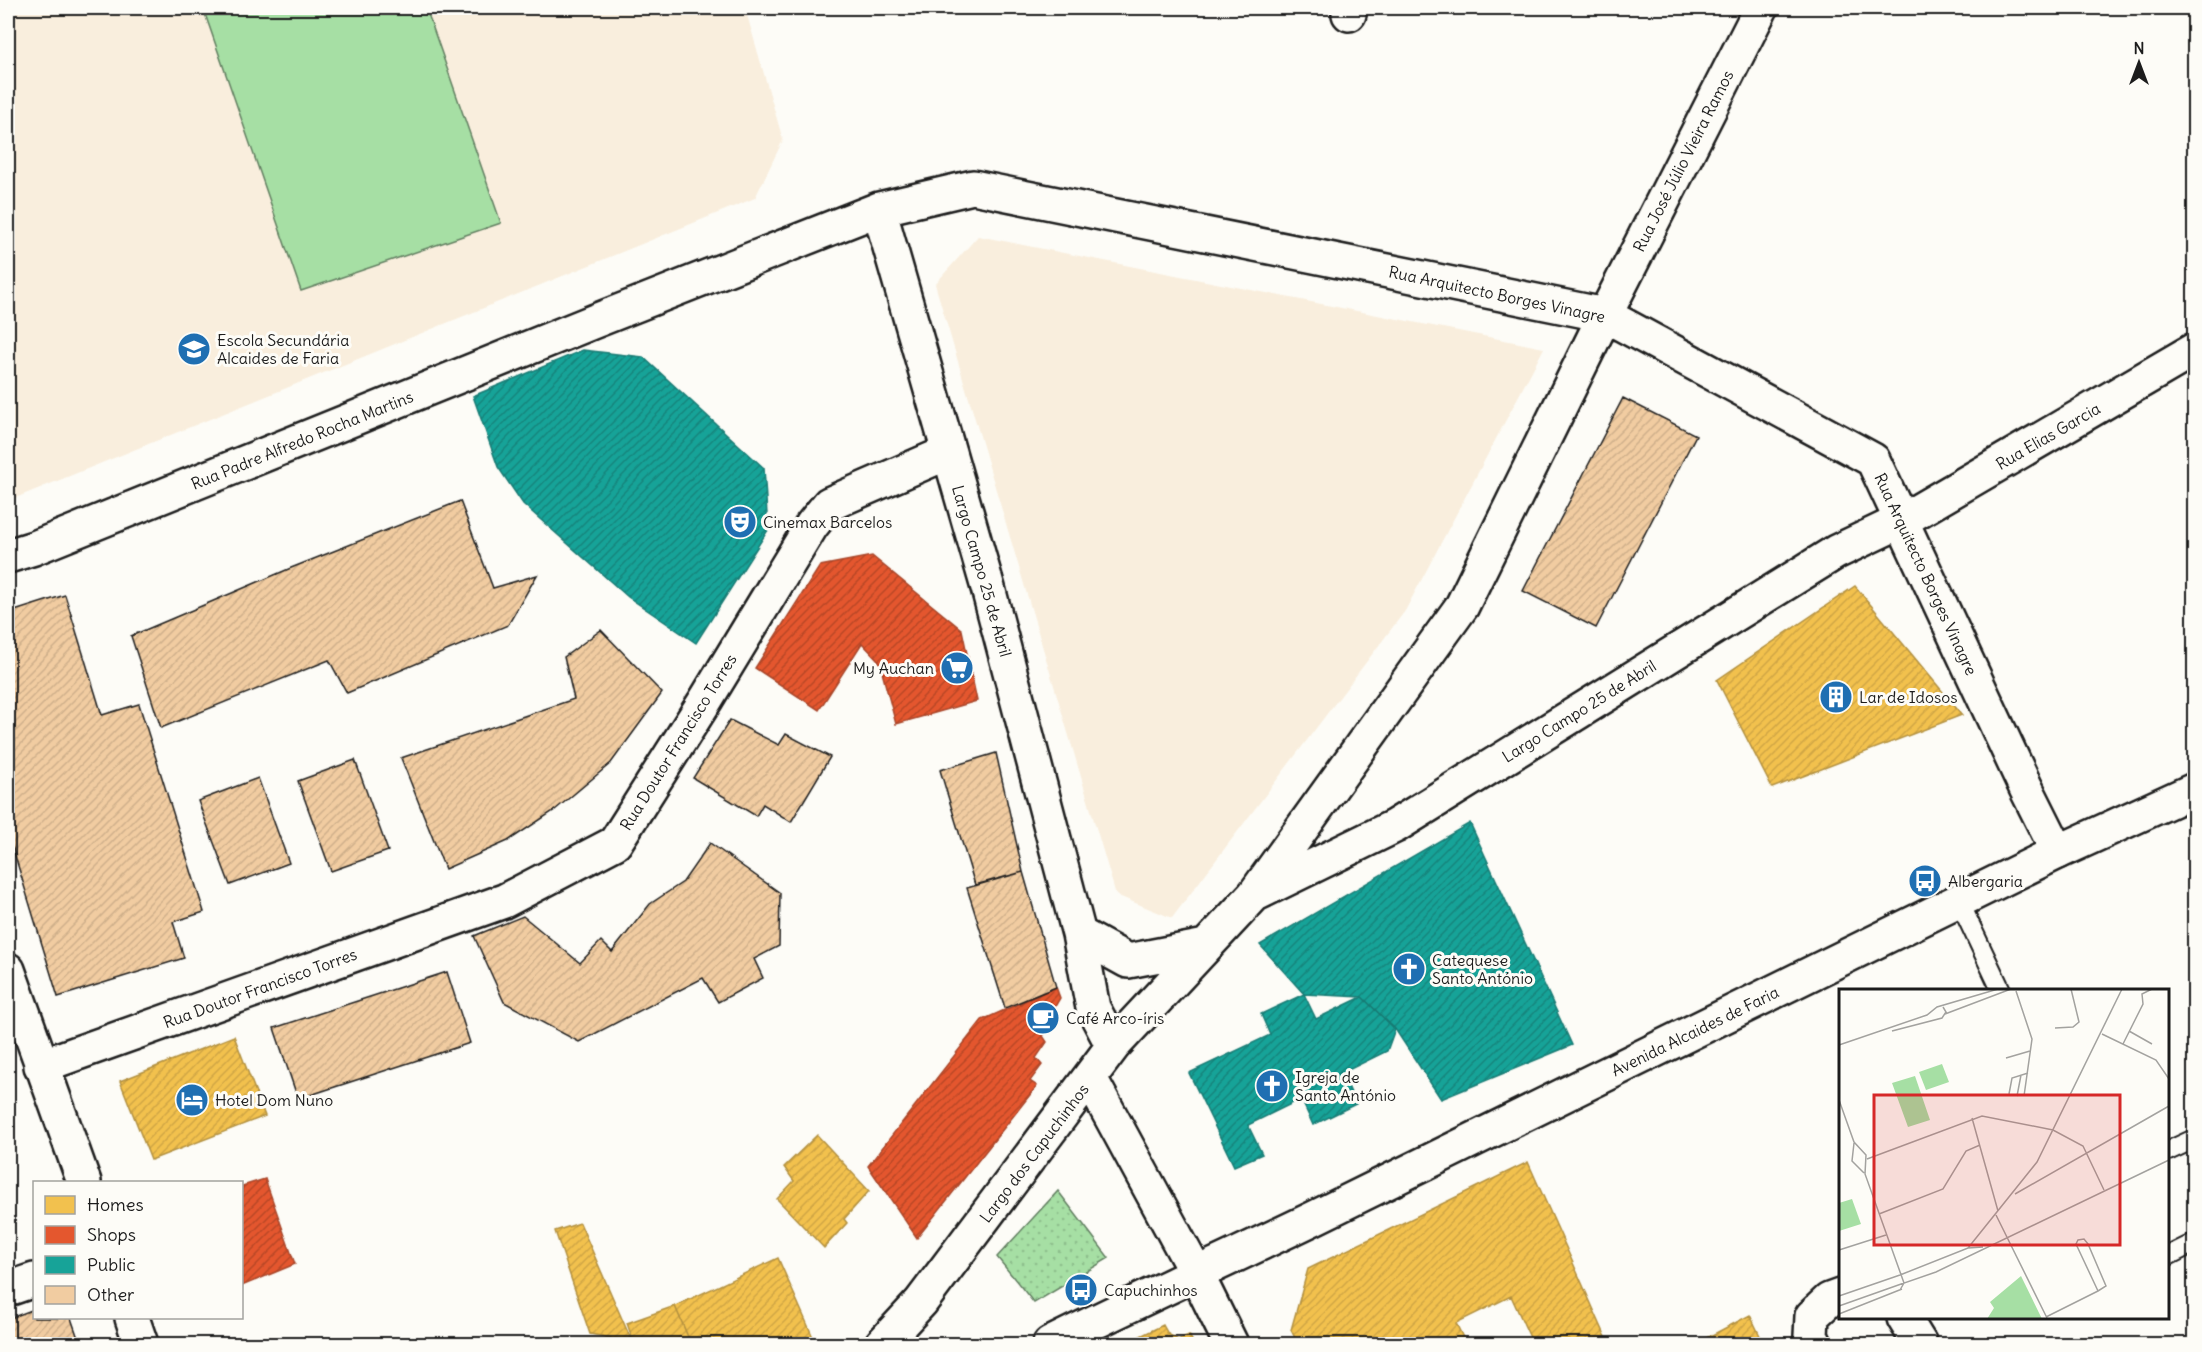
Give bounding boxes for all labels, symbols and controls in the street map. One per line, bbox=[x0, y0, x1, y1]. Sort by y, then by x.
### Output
north arrow bbox=[2109, 33, 2169, 93]
text: N bbox=[2133, 38, 2145, 58]
street label: Rua José Júlio Vieira Ramos bbox=[1628, 67, 1738, 255]
street label: Rua Arquitecto Borges Vinagre bbox=[1387, 261, 1607, 327]
place label: Escola Secundária Alcaides de Faria bbox=[217, 330, 349, 368]
school or university icon: Escola Secundária Alcaides de Faria bbox=[176, 331, 212, 367]
street label: Rua Padre Alfredo Rocha Martins bbox=[188, 386, 416, 494]
street label: Rua Elias Garcia bbox=[1992, 398, 2104, 474]
street label: Rua Arquitecto Borges Vinagre bbox=[1870, 470, 1982, 678]
street label: Largo Campo 25 de Abril bbox=[948, 483, 1016, 659]
theatre icon: Cinemax Barcelos bbox=[722, 504, 758, 540]
place label: Cinemax Barcelos bbox=[763, 512, 892, 532]
street label: Rua Doutor Francisco Torres bbox=[615, 650, 741, 834]
supermarket icon: My Auchan bbox=[939, 650, 975, 686]
street label: Largo Campo 25 de Abril bbox=[1498, 655, 1660, 767]
place label: My Auchan bbox=[853, 658, 934, 678]
building icon: Lar de Idosos bbox=[1818, 679, 1854, 715]
place label: Lar de Idosos bbox=[1859, 687, 1957, 707]
bus stop icon: Albergaria bbox=[1907, 863, 1943, 899]
place label: Albergaria bbox=[1948, 871, 2023, 891]
street label: Rua Doutor Francisco Torres bbox=[161, 944, 359, 1032]
place label: Catequese Santo António bbox=[1432, 950, 1533, 988]
church icon: Catequese Santo António bbox=[1391, 951, 1427, 987]
street label: Avenida Alcaides de Faria bbox=[1608, 982, 1782, 1080]
inset map bbox=[1839, 989, 2169, 1319]
cafe icon: Café Arco-íris bbox=[1025, 1000, 1061, 1036]
place label: Café Arco-íris bbox=[1066, 1008, 1164, 1028]
place label: Igreja de Santo António bbox=[1295, 1067, 1396, 1105]
church icon: Igreja de Santo António bbox=[1254, 1068, 1290, 1104]
street label: Largo dos Capuchinhos bbox=[975, 1080, 1093, 1226]
hotel icon: Hotel Dom Nuno bbox=[174, 1082, 210, 1118]
place label: Hotel Dom Nuno bbox=[215, 1090, 333, 1110]
legend bbox=[33, 1181, 243, 1319]
text: Homes bbox=[87, 1193, 144, 1216]
text: Shops bbox=[87, 1223, 136, 1246]
text: Public bbox=[87, 1253, 136, 1276]
bus stop icon: Capuchinhos bbox=[1063, 1272, 1099, 1308]
place label: Capuchinhos bbox=[1104, 1280, 1198, 1300]
text: Other bbox=[87, 1283, 135, 1306]

